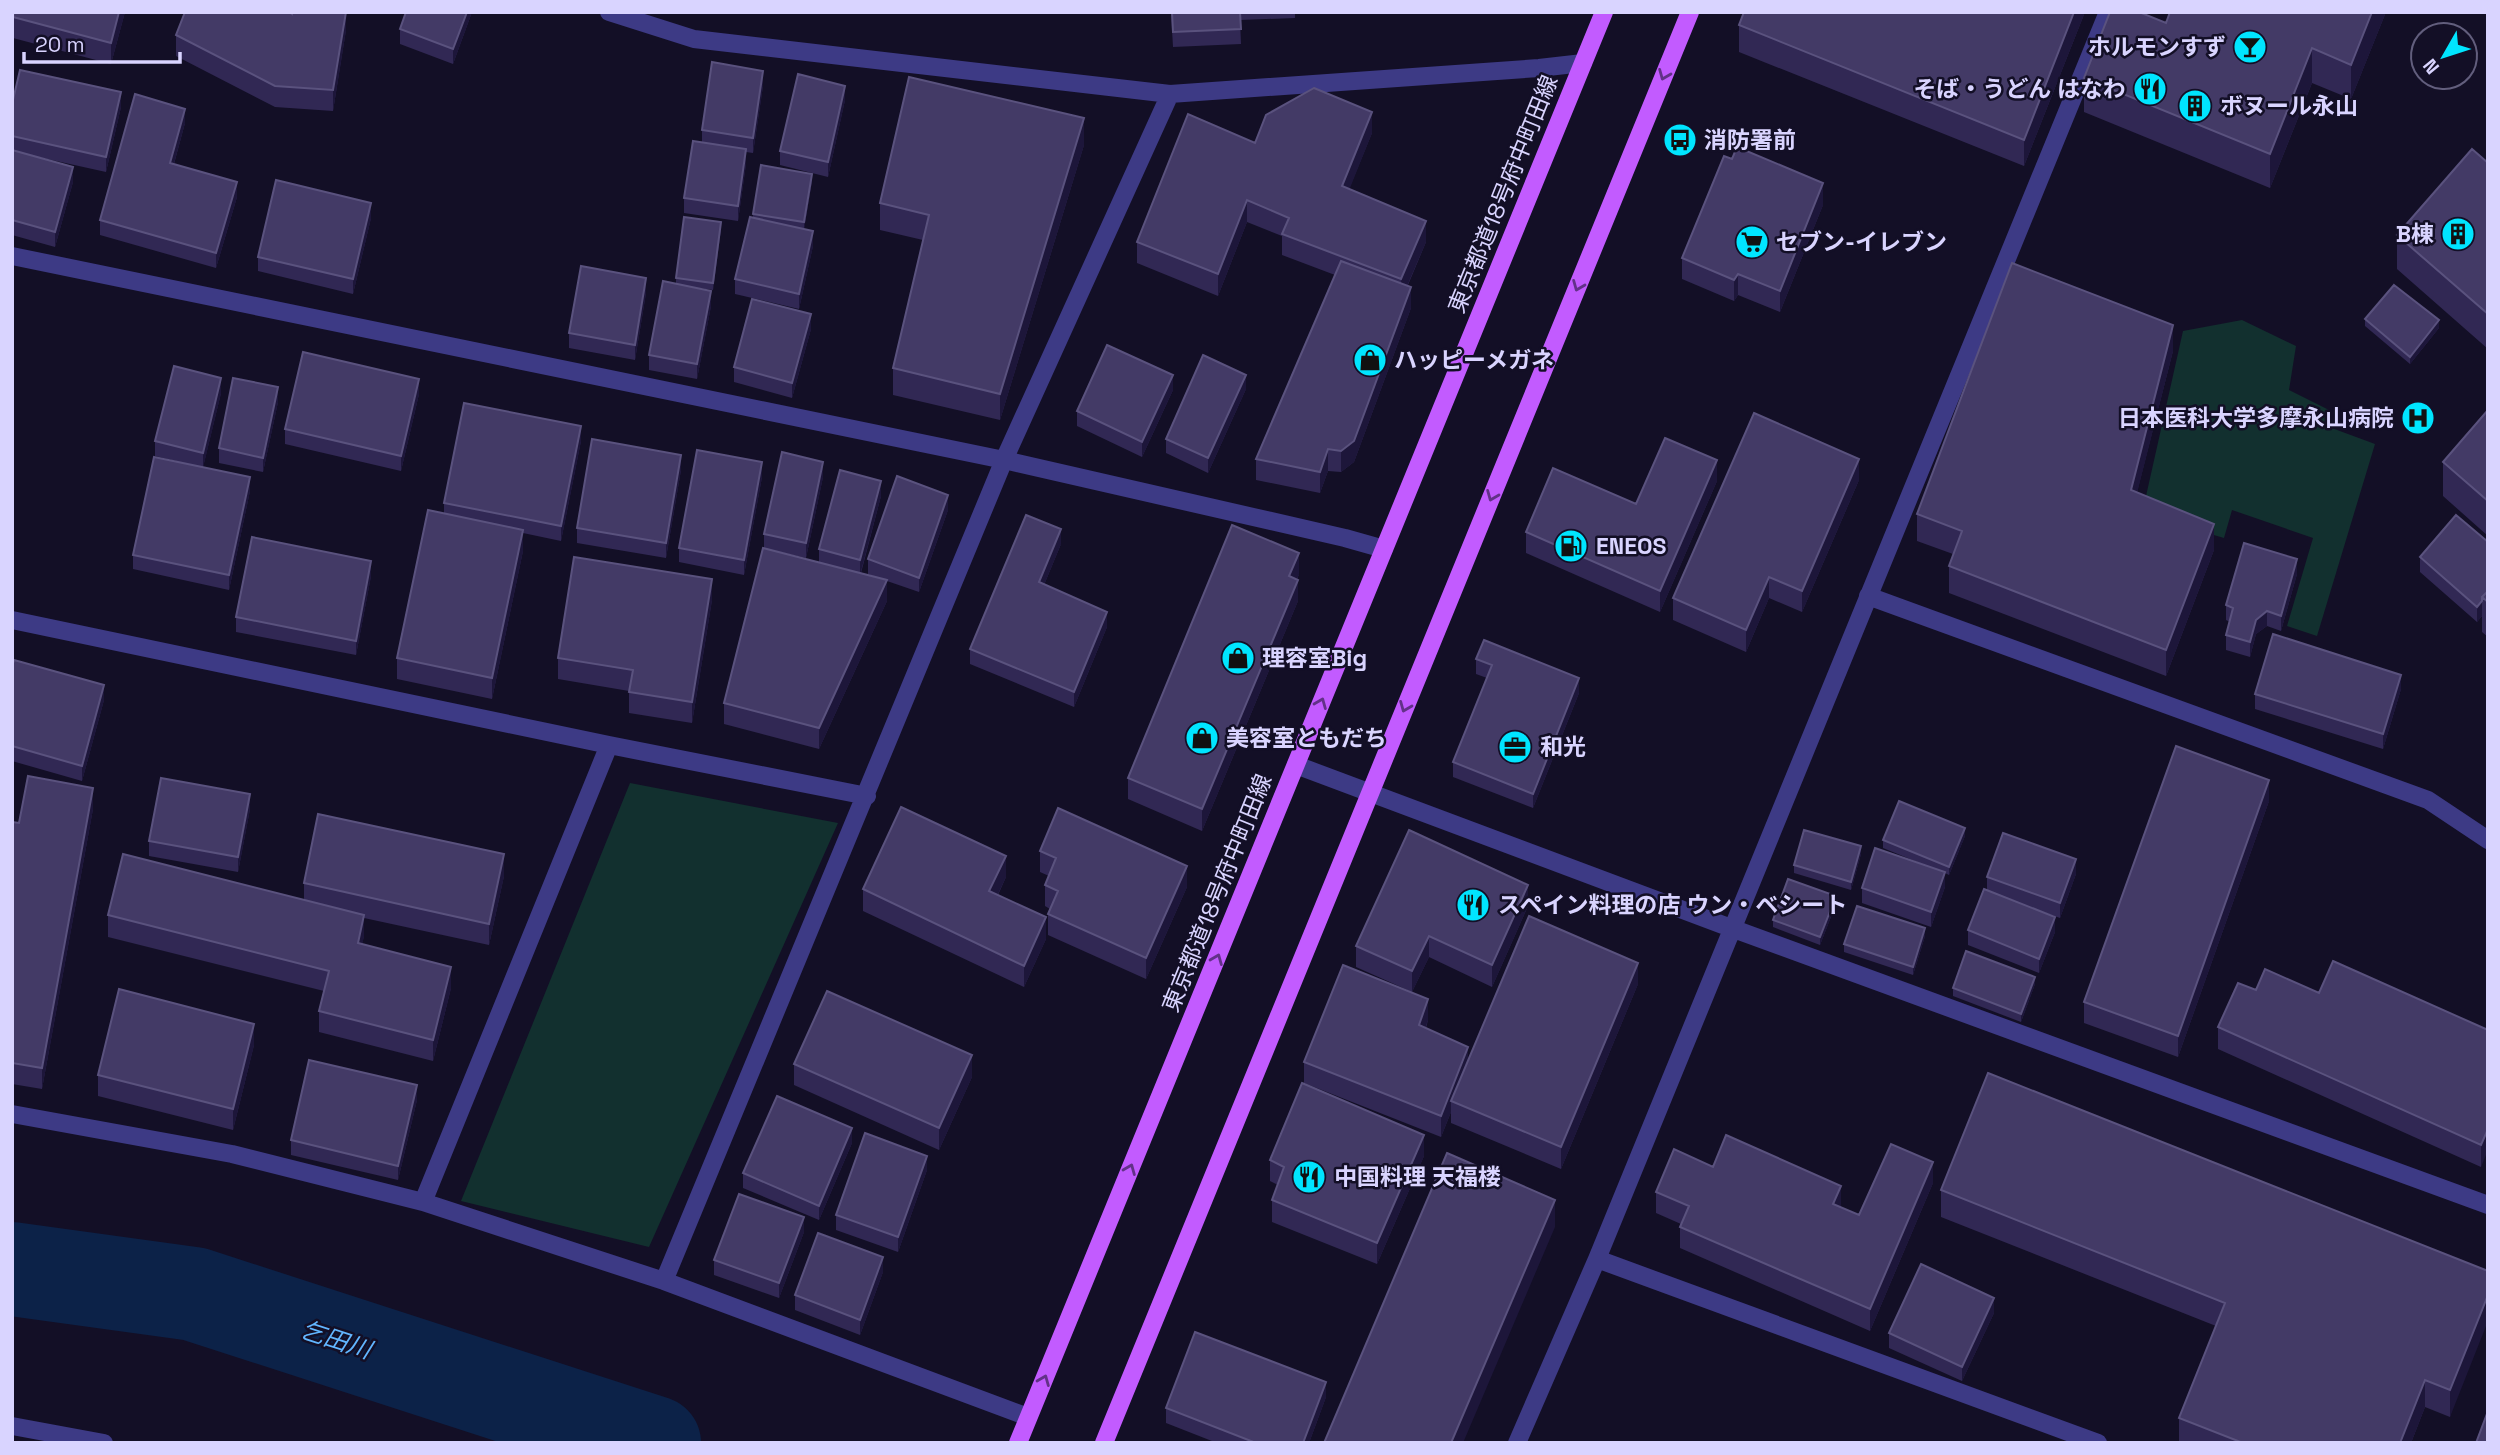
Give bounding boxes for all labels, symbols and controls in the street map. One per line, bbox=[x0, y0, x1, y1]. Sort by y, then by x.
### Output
scale bar bbox=[24, 21, 180, 65]
north arrow bbox=[2409, 21, 2479, 91]
bar icon: ホルモンすず bbox=[2231, 28, 2269, 66]
text: 20 m bbox=[35, 31, 85, 58]
place label: ホルモンすず bbox=[2088, 32, 2226, 62]
text: N bbox=[2417, 54, 2445, 79]
one-way arrow bbox=[1658, 68, 1672, 81]
restaurant icon: そば・うどん はなわ bbox=[2131, 70, 2169, 108]
street label: 東京都道18号府中町田線 bbox=[1442, 71, 1564, 317]
place label: そば・うどん はなわ bbox=[1913, 74, 2126, 104]
building icon: ボヌール永山 bbox=[2176, 87, 2214, 125]
place label: ボヌール永山 bbox=[2220, 91, 2358, 121]
bus stop icon: 消防署前 bbox=[1661, 121, 1699, 159]
place label: 消防署前 bbox=[1704, 125, 1796, 155]
building icon: B棟 bbox=[2439, 215, 2477, 253]
place label: B棟 bbox=[2396, 219, 2434, 249]
supermarket icon: セブン-イレブン bbox=[1733, 223, 1771, 261]
place label: セブン-イレブン bbox=[1776, 227, 1947, 257]
one-way arrow bbox=[1572, 279, 1586, 291]
shop icon: ハッピーメガネ bbox=[1351, 341, 1389, 379]
place label: ハッピーメガネ bbox=[1394, 345, 1554, 375]
hospital icon: 日本医科大学多摩永山病院 bbox=[2399, 399, 2437, 437]
place label: 日本医科大学多摩永山病院 bbox=[2118, 403, 2394, 433]
one-way arrow bbox=[1486, 490, 1500, 502]
fuel station icon: ENEOS bbox=[1552, 527, 1590, 565]
place label: ENEOS bbox=[1596, 531, 1666, 561]
shop icon: 理容室Big bbox=[1219, 639, 1257, 677]
place label: 理容室Big bbox=[1262, 643, 1367, 673]
one-way arrow bbox=[1313, 697, 1327, 709]
one-way arrow bbox=[1400, 700, 1414, 712]
shop icon: 美容室ともだち bbox=[1183, 719, 1221, 757]
place label: 美容室ともだち bbox=[1226, 723, 1387, 753]
office icon: 和光 bbox=[1496, 728, 1534, 766]
place label: 和光 bbox=[1540, 732, 1586, 762]
street label: 東京都道18号府中町田線 bbox=[1156, 770, 1278, 1016]
restaurant icon: スペイン料理の店 ウン・ベシート bbox=[1454, 886, 1492, 924]
place label: スペイン料理の店 ウン・ベシート bbox=[1498, 890, 1847, 920]
one-way arrow bbox=[1208, 953, 1222, 965]
restaurant icon: 中国料理 天福楼 bbox=[1290, 1158, 1328, 1196]
place label: 中国料理 天福楼 bbox=[1334, 1162, 1501, 1192]
one-way arrow bbox=[1122, 1164, 1136, 1176]
water label: 乞田川 bbox=[297, 1314, 378, 1366]
one-way arrow bbox=[1036, 1374, 1050, 1387]

